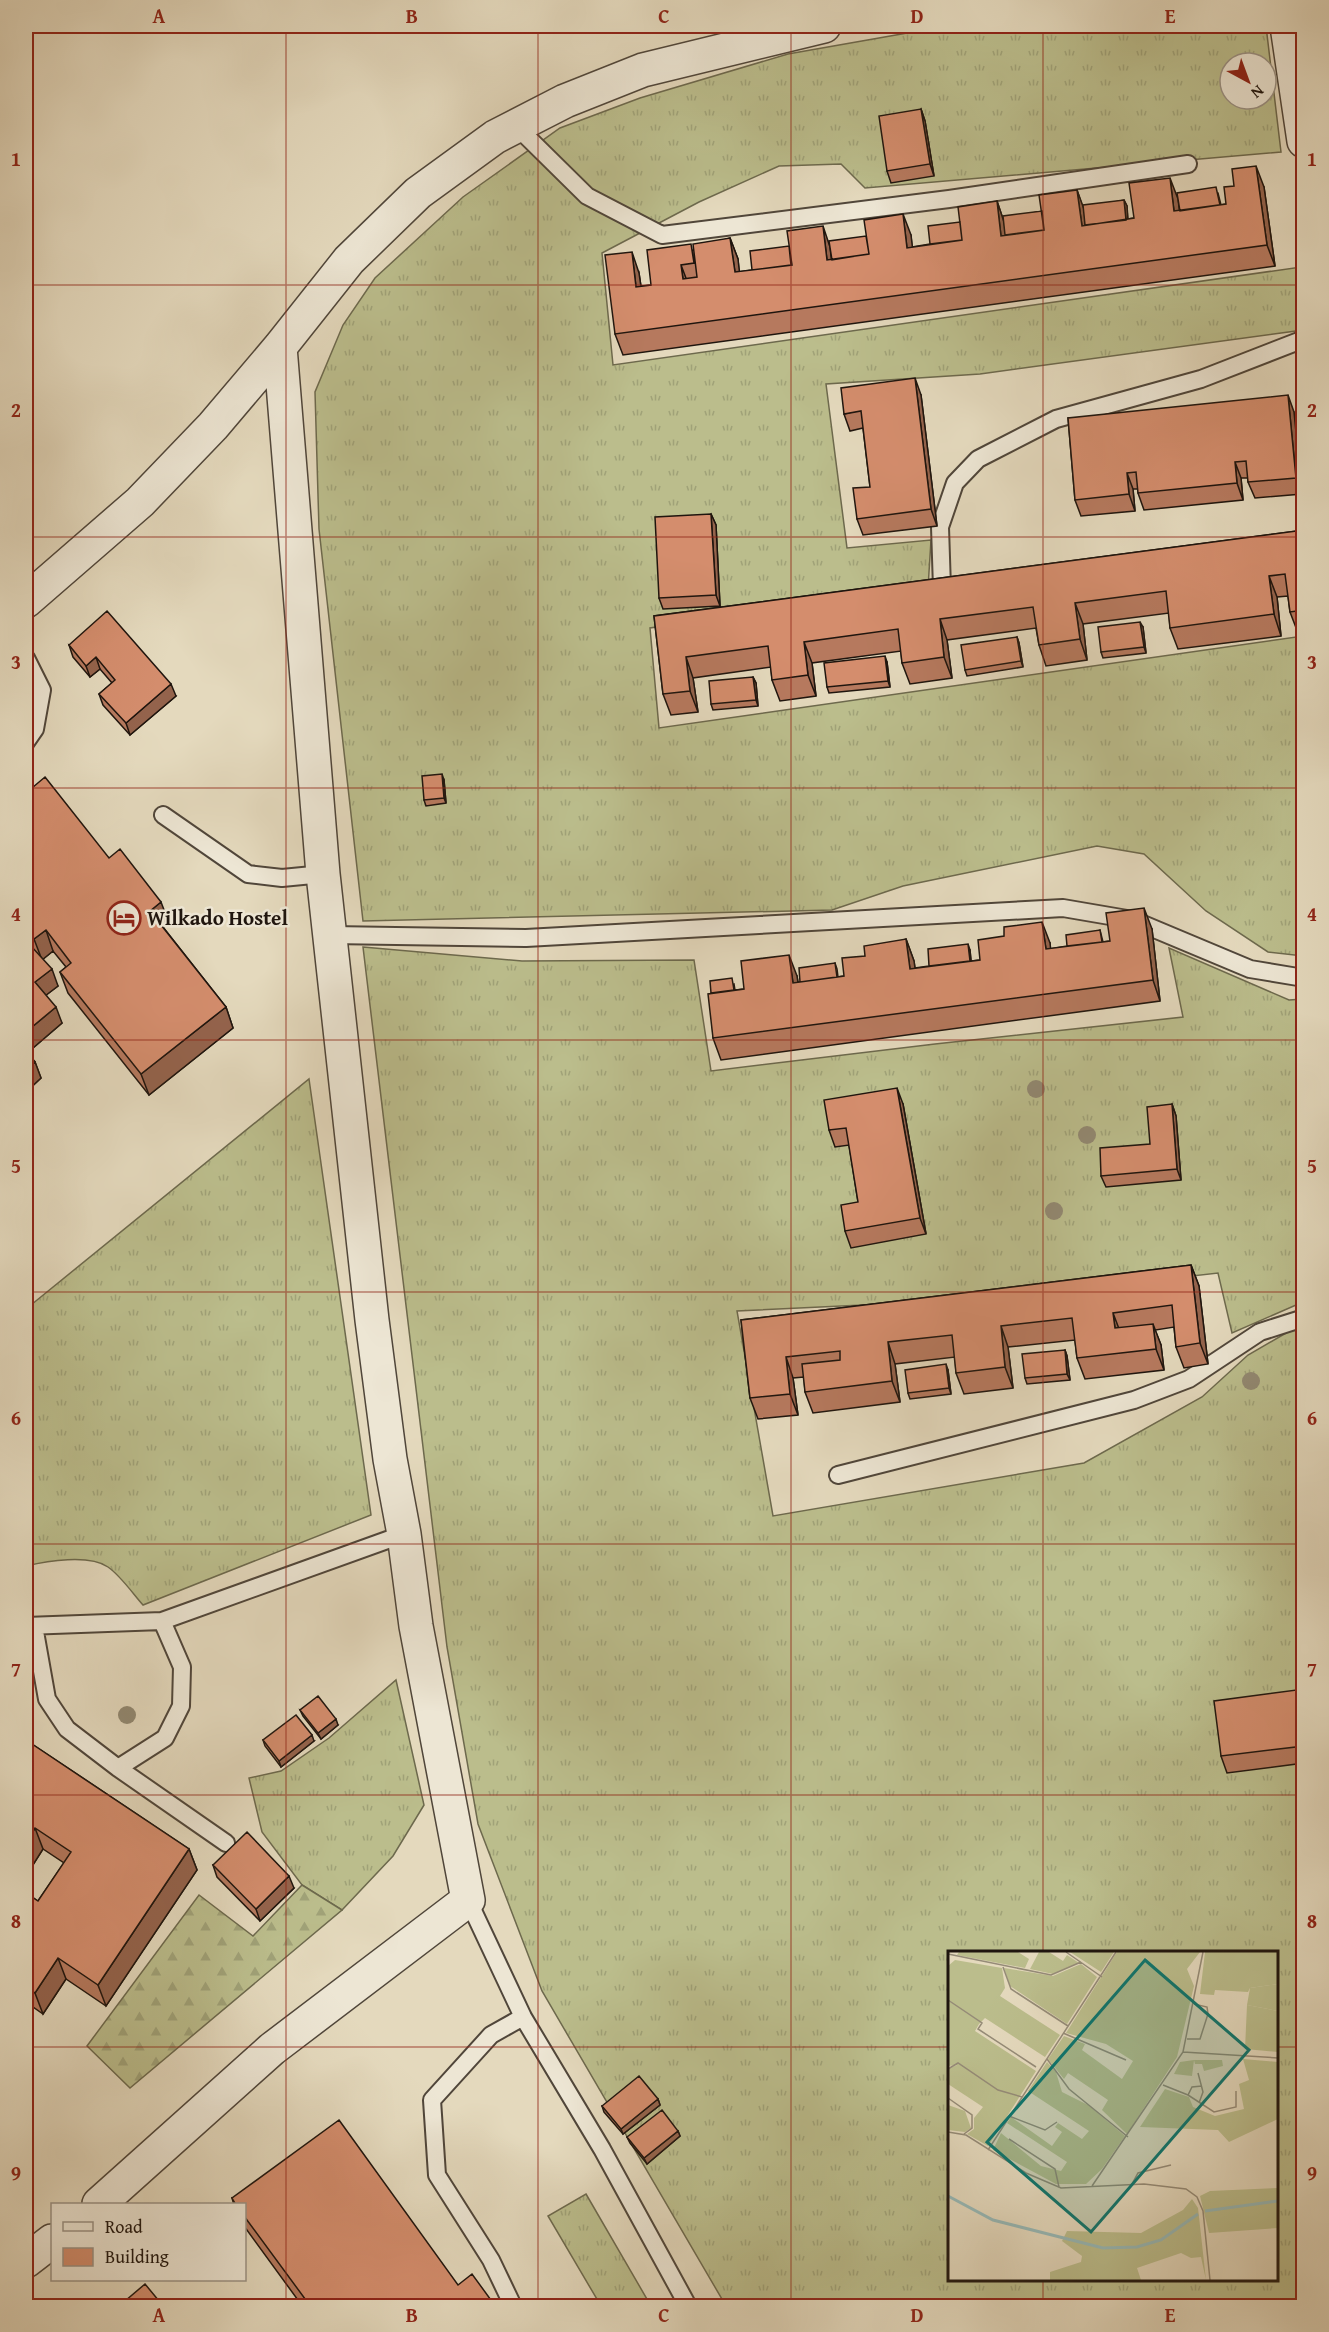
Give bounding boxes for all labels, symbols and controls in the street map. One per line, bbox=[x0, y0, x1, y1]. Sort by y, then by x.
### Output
text: A bbox=[153, 1, 166, 30]
text: B bbox=[406, 1, 418, 30]
text: C bbox=[658, 1, 670, 30]
text: D bbox=[910, 1, 924, 30]
text: E bbox=[1165, 1, 1176, 30]
north arrow bbox=[1218, 51, 1278, 111]
text: N bbox=[1246, 80, 1270, 105]
text: 1 bbox=[11, 144, 21, 173]
text: 1 bbox=[1307, 144, 1317, 173]
text: 2 bbox=[11, 395, 21, 424]
text: 2 bbox=[1307, 395, 1317, 424]
text: 3 bbox=[11, 647, 21, 676]
text: 3 bbox=[1307, 647, 1317, 676]
text: 4 bbox=[11, 899, 21, 928]
text: 4 bbox=[1307, 899, 1317, 928]
hotel icon: Wilkado Hostel bbox=[106, 900, 142, 936]
place label: Wilkado Hostel bbox=[147, 902, 288, 933]
text: 5 bbox=[11, 1151, 21, 1180]
text: 5 bbox=[1307, 1151, 1317, 1180]
text: 6 bbox=[11, 1403, 21, 1432]
text: 6 bbox=[1307, 1403, 1317, 1432]
text: 7 bbox=[11, 1654, 21, 1683]
text: 7 bbox=[1307, 1654, 1317, 1683]
text: 8 bbox=[11, 1906, 21, 1935]
text: 8 bbox=[1307, 1906, 1317, 1935]
inset map bbox=[948, 1951, 1278, 2281]
text: 9 bbox=[11, 2158, 21, 2187]
text: 9 bbox=[1307, 2158, 1317, 2187]
legend bbox=[51, 2203, 246, 2281]
text: Road bbox=[105, 2213, 143, 2240]
text: Building bbox=[105, 2243, 169, 2270]
text: A bbox=[153, 2300, 166, 2329]
text: B bbox=[406, 2300, 418, 2329]
text: C bbox=[658, 2300, 670, 2329]
text: D bbox=[910, 2300, 924, 2329]
text: E bbox=[1165, 2300, 1176, 2329]

